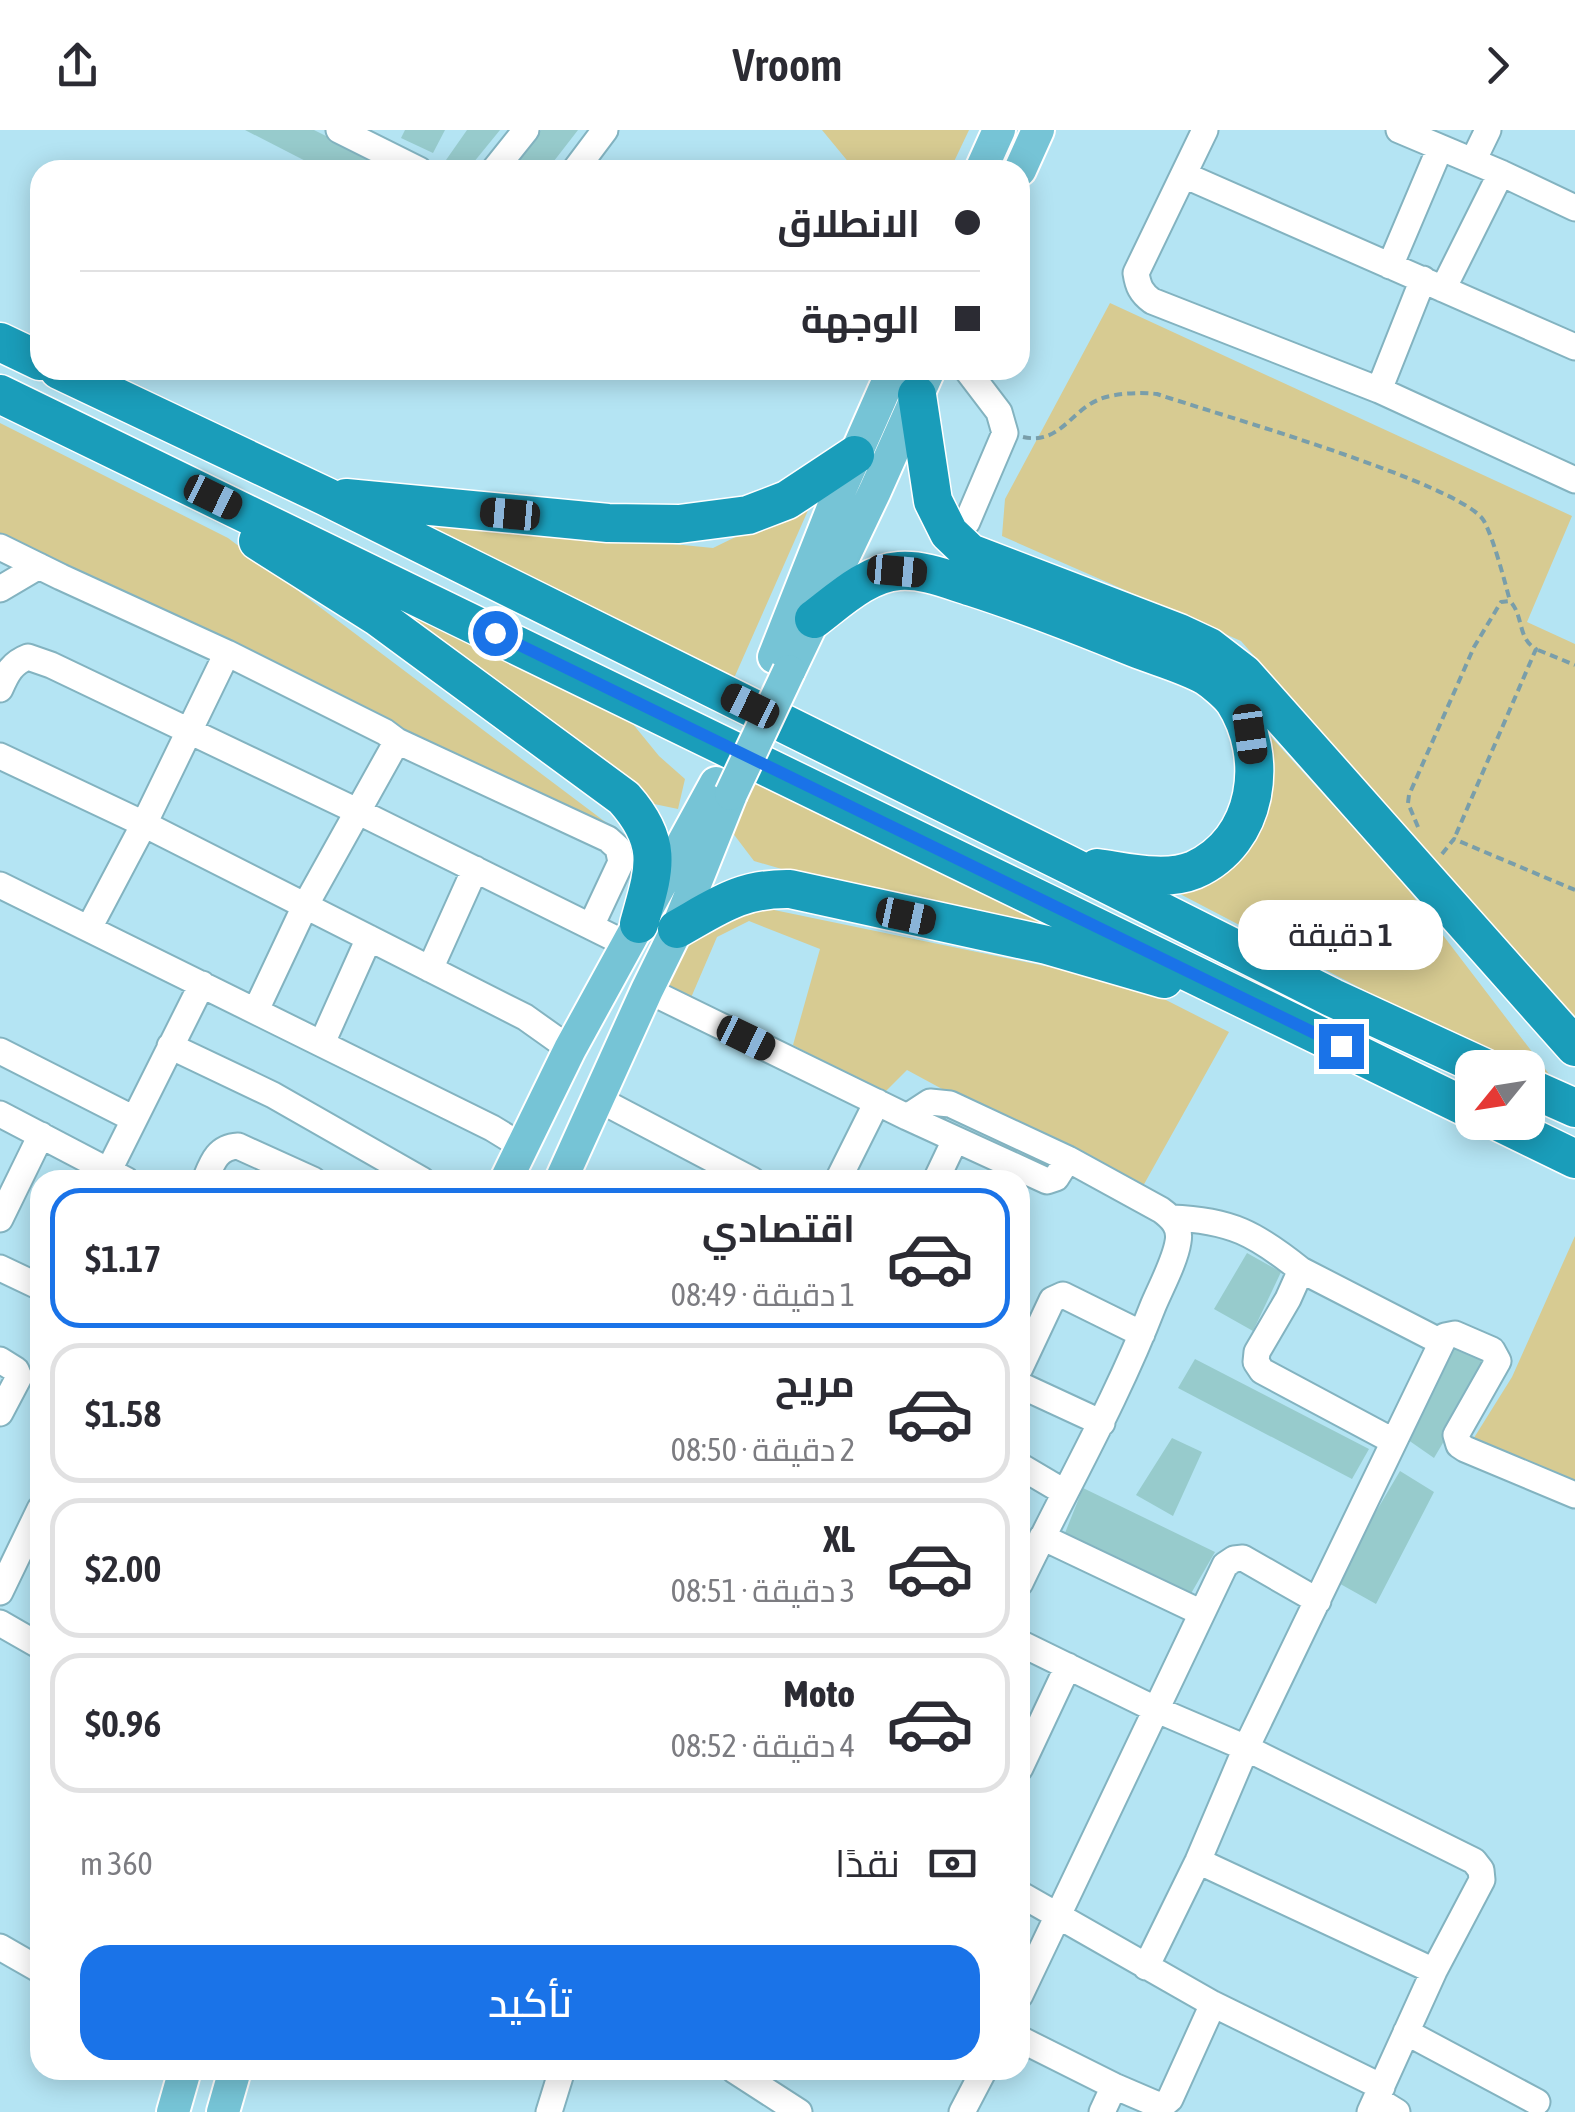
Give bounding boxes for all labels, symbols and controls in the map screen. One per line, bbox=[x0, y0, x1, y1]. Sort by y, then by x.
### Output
icon: share bbox=[50, 38, 105, 93]
icon: forward bbox=[1470, 38, 1525, 93]
text: Vroom bbox=[732, 39, 843, 91]
text: الانطلاق bbox=[777, 202, 920, 245]
text: الوجهة bbox=[801, 298, 920, 341]
car bbox=[179, 470, 247, 524]
car bbox=[479, 496, 541, 532]
car bbox=[866, 553, 928, 589]
route start bbox=[473, 611, 518, 656]
car bbox=[716, 679, 784, 733]
car bbox=[1231, 702, 1269, 766]
car bbox=[874, 895, 938, 937]
callout: 1 دقيقة bbox=[1238, 901, 1444, 971]
text: 1 دقيقة bbox=[1288, 916, 1393, 953]
car bbox=[712, 1011, 780, 1065]
route end bbox=[1319, 1024, 1364, 1069]
north arrow bbox=[1455, 1050, 1545, 1140]
map controls bbox=[1455, 1050, 1545, 1140]
text: اقتصادي bbox=[702, 1207, 855, 1250]
icon: car bbox=[885, 1213, 975, 1303]
text: $1.17 bbox=[85, 1237, 161, 1280]
text: 1 دقيقة · 08:49 bbox=[671, 1276, 855, 1313]
text: مريح bbox=[775, 1362, 855, 1405]
icon: car bbox=[885, 1368, 975, 1458]
text: $1.58 bbox=[85, 1392, 161, 1435]
text: 2 دقيقة · 08:50 bbox=[671, 1431, 855, 1468]
text: XL bbox=[823, 1517, 855, 1560]
icon: car bbox=[885, 1523, 975, 1613]
text: $2.00 bbox=[85, 1547, 161, 1590]
text: 3 دقيقة · 08:51 bbox=[671, 1572, 855, 1609]
text: Moto bbox=[783, 1672, 855, 1715]
icon: car bbox=[885, 1678, 975, 1768]
text: $0.96 bbox=[85, 1702, 161, 1745]
text: 4 دقيقة · 08:52 bbox=[671, 1727, 855, 1764]
icon: cash bbox=[925, 1836, 980, 1891]
text: نقدًا bbox=[835, 1842, 900, 1885]
text: 360 m bbox=[80, 1845, 153, 1882]
button: تأكيد bbox=[80, 1945, 980, 2060]

